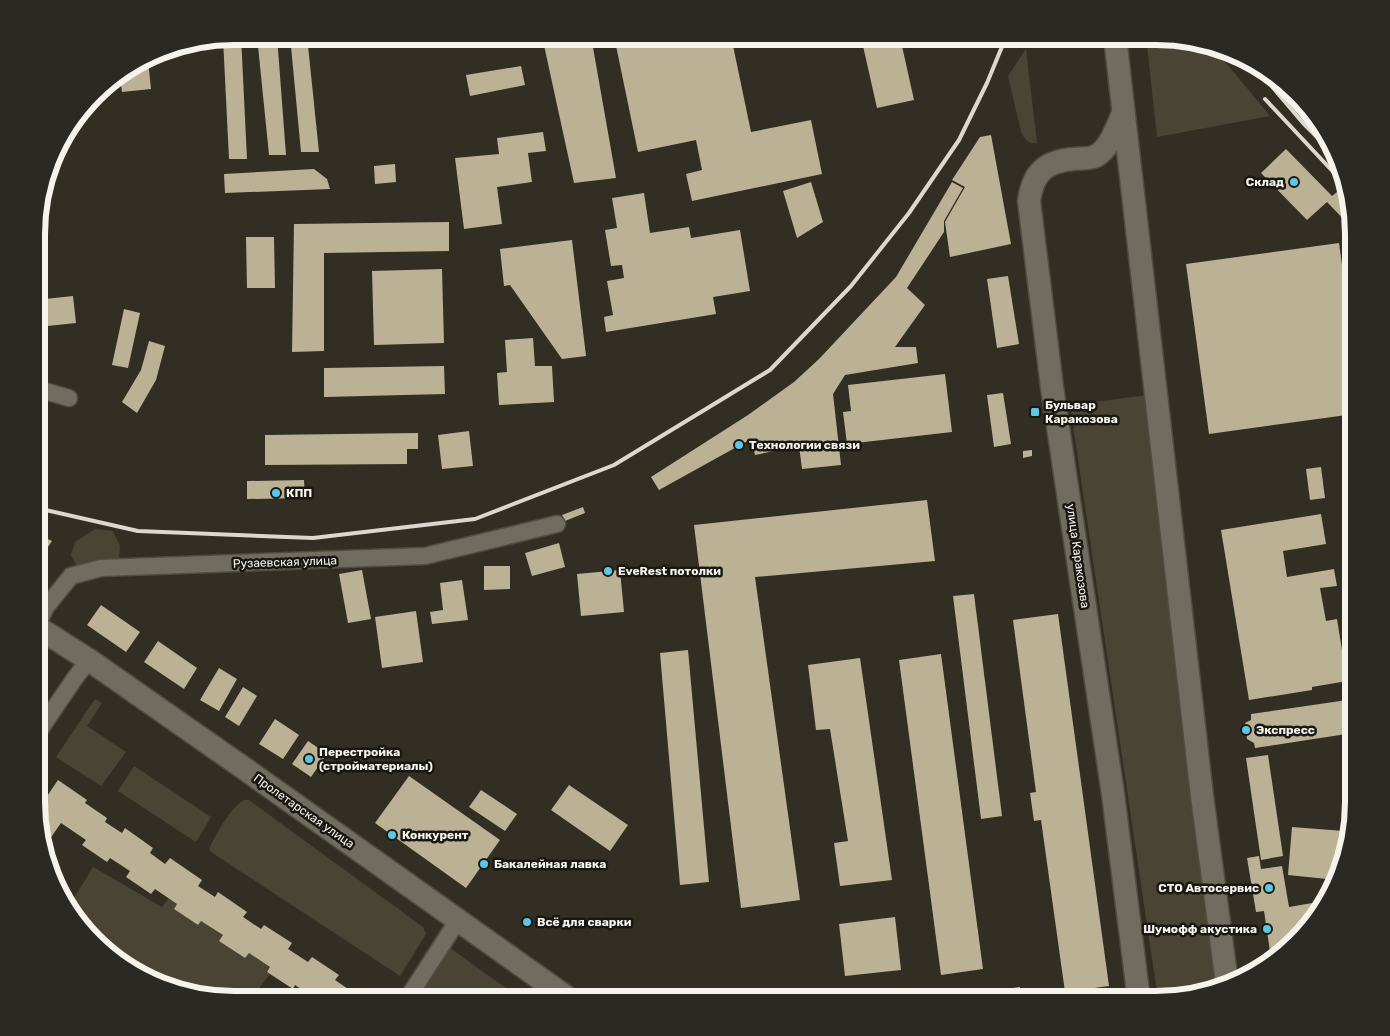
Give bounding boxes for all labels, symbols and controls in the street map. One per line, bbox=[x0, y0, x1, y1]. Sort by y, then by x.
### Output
place label: Склад bbox=[1246, 175, 1284, 189]
marker: Склад bbox=[1288, 176, 1300, 188]
place label: Бульвар Каракозова bbox=[1045, 398, 1118, 426]
marker: Бульвар Каракозова bbox=[1029, 406, 1041, 418]
place label: Технологии связи bbox=[749, 438, 860, 452]
marker: Технологии связи bbox=[733, 439, 745, 451]
place label: КПП bbox=[286, 486, 312, 500]
marker: КПП bbox=[270, 487, 282, 499]
street label: улица Каракозова bbox=[1064, 503, 1092, 609]
street label: Рузаевская улица bbox=[233, 553, 337, 571]
place label: EveRest потолки bbox=[618, 564, 721, 578]
marker: EveRest потолки bbox=[602, 565, 614, 577]
place label: Экспресс bbox=[1256, 723, 1315, 737]
marker: Экспресс bbox=[1240, 724, 1252, 736]
place label: Перестройка (стройматериалы) bbox=[319, 745, 433, 773]
marker: Перестройка (стройматериалы) bbox=[303, 753, 315, 765]
street label: Пролетарская улица bbox=[251, 771, 357, 851]
place label: Конкурент bbox=[402, 828, 469, 842]
marker: Конкурент bbox=[386, 829, 398, 841]
place label: Бакалейная лавка bbox=[494, 857, 606, 871]
marker: Бакалейная лавка bbox=[478, 858, 490, 870]
place label: СТО Автосервис bbox=[1158, 881, 1259, 895]
marker: СТО Автосервис bbox=[1263, 882, 1275, 894]
place label: Всё для сварки bbox=[537, 915, 632, 929]
marker: Всё для сварки bbox=[521, 916, 533, 928]
place label: Шумофф акустика bbox=[1143, 922, 1257, 936]
marker: Шумофф акустика bbox=[1261, 923, 1273, 935]

